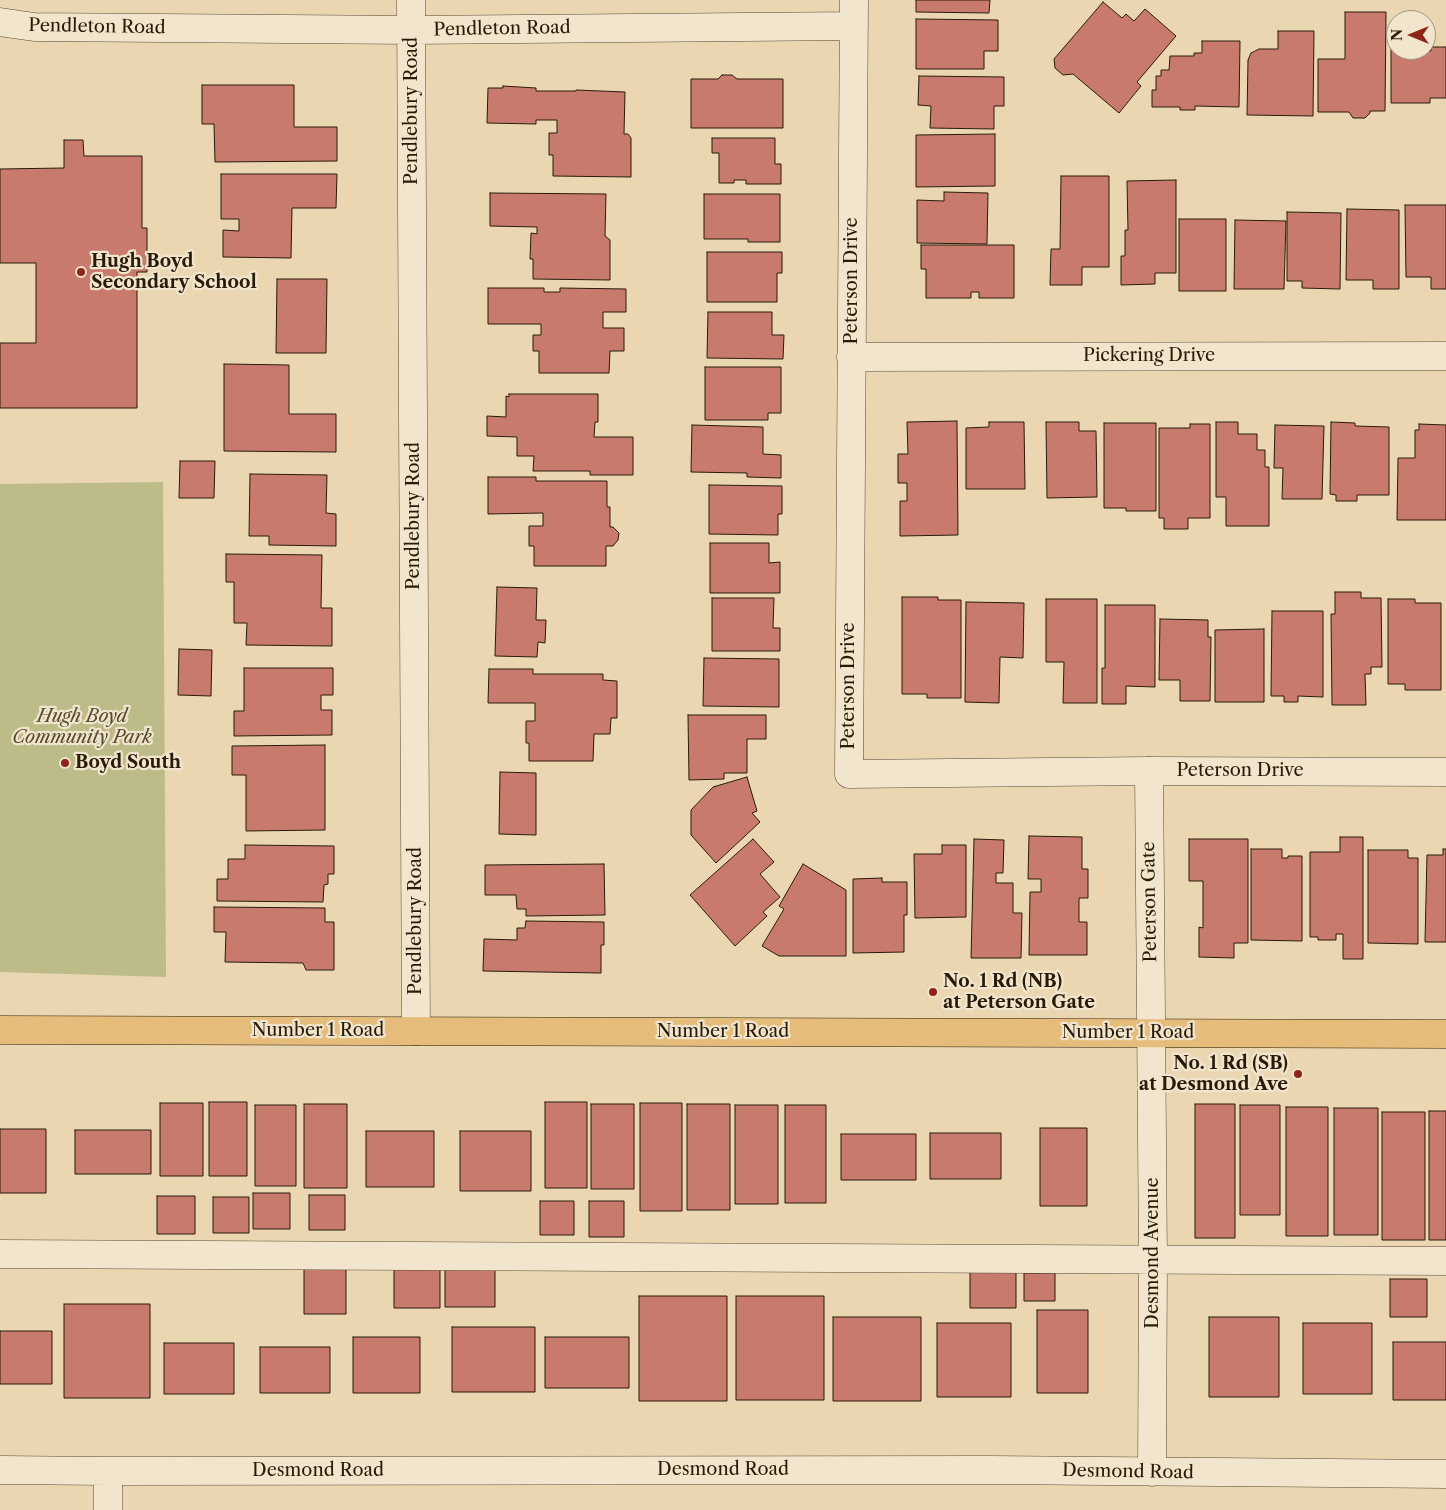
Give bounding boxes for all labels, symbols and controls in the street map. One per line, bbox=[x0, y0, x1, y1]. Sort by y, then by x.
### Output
north arrow bbox=[1386, 10, 1436, 60]
street label: Pendleton Road bbox=[28, 15, 166, 39]
street label: Pendleton Road bbox=[433, 17, 571, 41]
text: N bbox=[1388, 29, 1406, 41]
street label: Pendlebury Road bbox=[401, 37, 423, 185]
street label: Peterson Drive bbox=[841, 217, 863, 345]
place label: Hugh Boyd Secondary School bbox=[91, 251, 257, 294]
marker: Hugh Boyd Secondary School bbox=[75, 266, 87, 278]
street label: Pickering Drive bbox=[1083, 345, 1215, 367]
street label: Pendlebury Road bbox=[403, 442, 425, 590]
street label: Peterson Drive bbox=[838, 622, 860, 750]
park label: Hugh Boyd Community Park bbox=[12, 706, 152, 749]
place label: Boyd South bbox=[75, 752, 181, 774]
marker: Boyd South bbox=[59, 757, 71, 769]
street label: Peterson Drive bbox=[1176, 760, 1304, 782]
street label: Peterson Gate bbox=[1138, 841, 1162, 963]
street label: Pendlebury Road bbox=[405, 847, 427, 995]
place label: No. 1 Rd (NB) at Peterson Gate bbox=[943, 971, 1095, 1014]
marker: No. 1 Rd (NB) at Peterson Gate bbox=[927, 986, 939, 998]
street label: Number 1 Road bbox=[252, 1020, 384, 1042]
street label: Number 1 Road bbox=[657, 1021, 789, 1043]
street label: Number 1 Road bbox=[1062, 1022, 1194, 1044]
place label: No. 1 Rd (SB) at Desmond Ave bbox=[1139, 1053, 1288, 1096]
marker: No. 1 Rd (SB) at Desmond Ave bbox=[1292, 1068, 1304, 1080]
street label: Desmond Avenue bbox=[1142, 1177, 1164, 1329]
street label: Desmond Road bbox=[657, 1459, 789, 1481]
street label: Desmond Road bbox=[252, 1460, 384, 1482]
street label: Desmond Road bbox=[1062, 1460, 1194, 1484]

